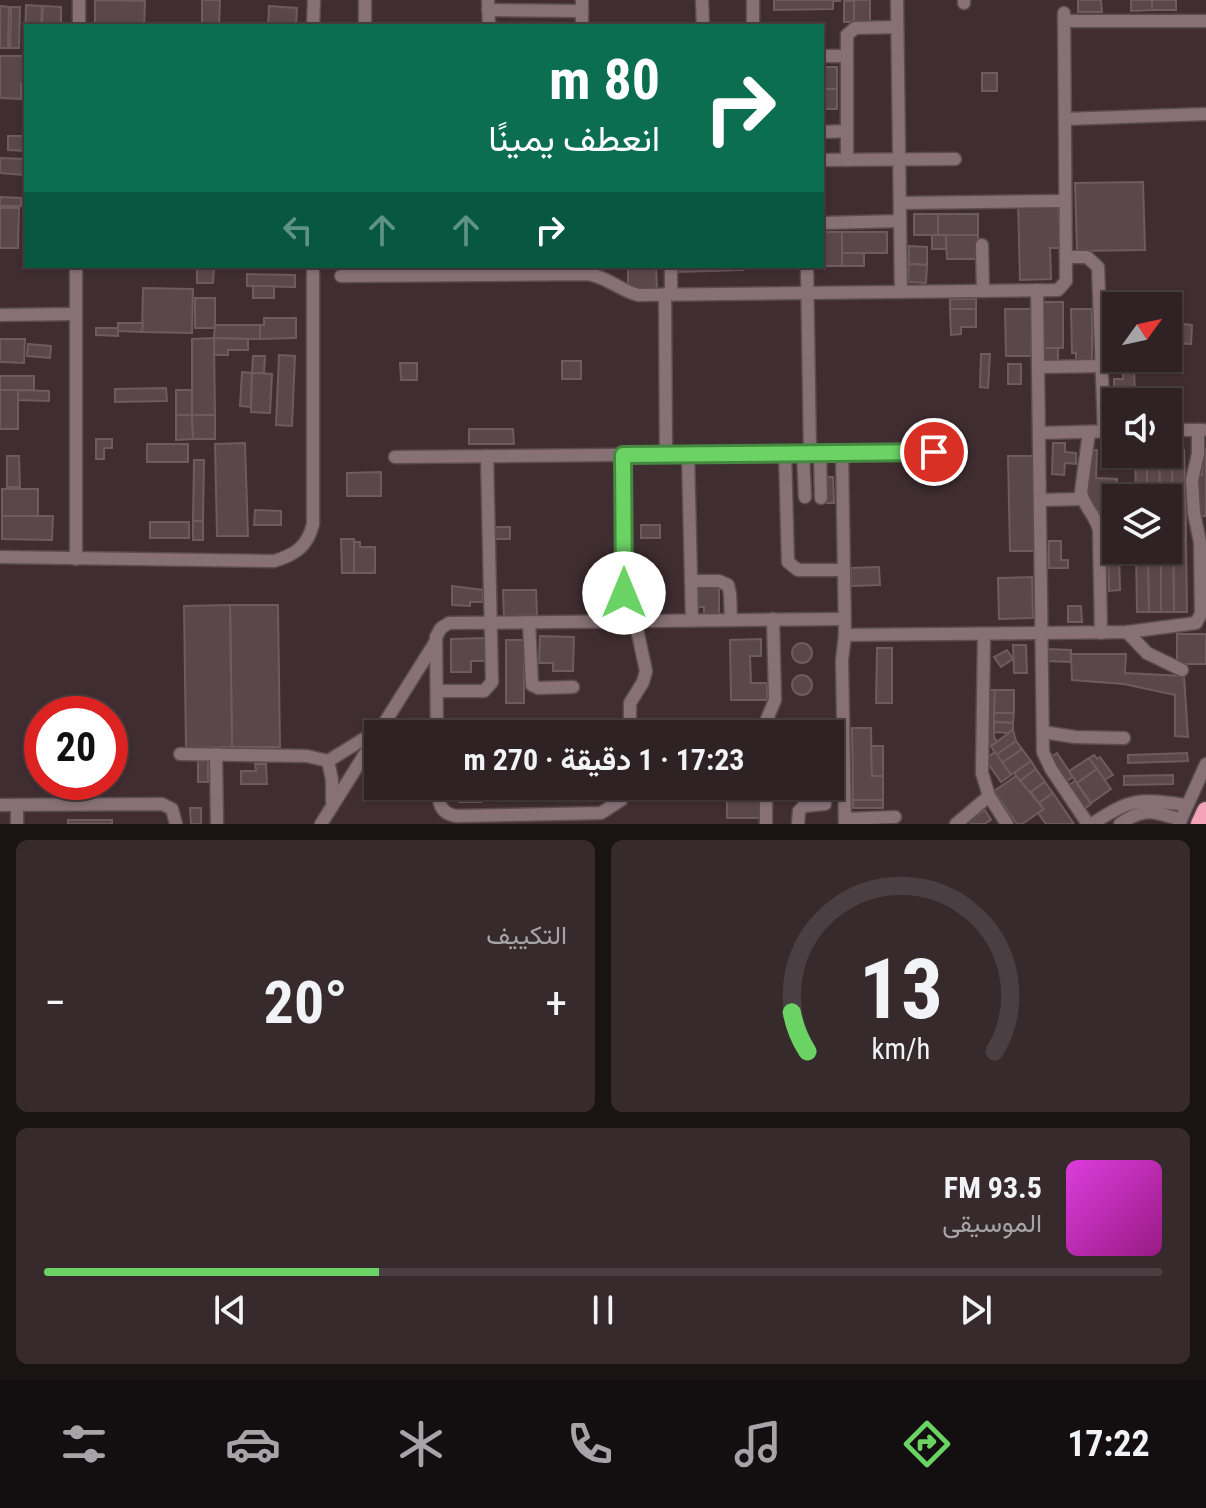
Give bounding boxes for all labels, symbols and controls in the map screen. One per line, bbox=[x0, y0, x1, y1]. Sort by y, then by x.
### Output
text: 80 m bbox=[549, 47, 660, 113]
icon: right bbox=[688, 56, 792, 160]
text: انعطف يمينًا bbox=[488, 118, 660, 160]
icon: left bbox=[276, 208, 320, 252]
icon: ahead bbox=[360, 208, 404, 252]
icon: ahead bbox=[444, 208, 488, 252]
icon: right bbox=[528, 208, 572, 252]
north arrow bbox=[1102, 292, 1182, 372]
map controls bbox=[1102, 292, 1182, 564]
button: sound bbox=[1102, 388, 1182, 468]
pin bbox=[900, 418, 968, 486]
icon: arrive bbox=[912, 430, 956, 474]
button: layers bbox=[1102, 484, 1182, 564]
position arrow bbox=[582, 551, 666, 635]
speed limit sign: 20 bbox=[24, 696, 128, 800]
text: 17:23 · 1 دقيقة · 270 m bbox=[463, 742, 745, 777]
text: التكييف bbox=[486, 920, 567, 950]
text: 13 bbox=[858, 941, 943, 1038]
text: 20° bbox=[264, 967, 348, 1038]
text: − bbox=[44, 977, 66, 1029]
text: + bbox=[545, 977, 567, 1029]
text: km/h bbox=[871, 1032, 930, 1066]
text: 93.5 FM bbox=[944, 1170, 1042, 1205]
text: الموسيقى bbox=[942, 1208, 1042, 1238]
icon: previous bbox=[208, 1288, 252, 1332]
icon: pause bbox=[581, 1288, 625, 1332]
icon: next bbox=[954, 1288, 998, 1332]
icon: filters bbox=[56, 1416, 112, 1472]
icon: car bbox=[225, 1416, 281, 1472]
icon: climate bbox=[393, 1416, 449, 1472]
icon: phone bbox=[562, 1416, 618, 1472]
icon: music bbox=[730, 1416, 786, 1472]
icon: directions bbox=[899, 1416, 955, 1472]
text: 17:22 bbox=[1067, 1423, 1150, 1465]

